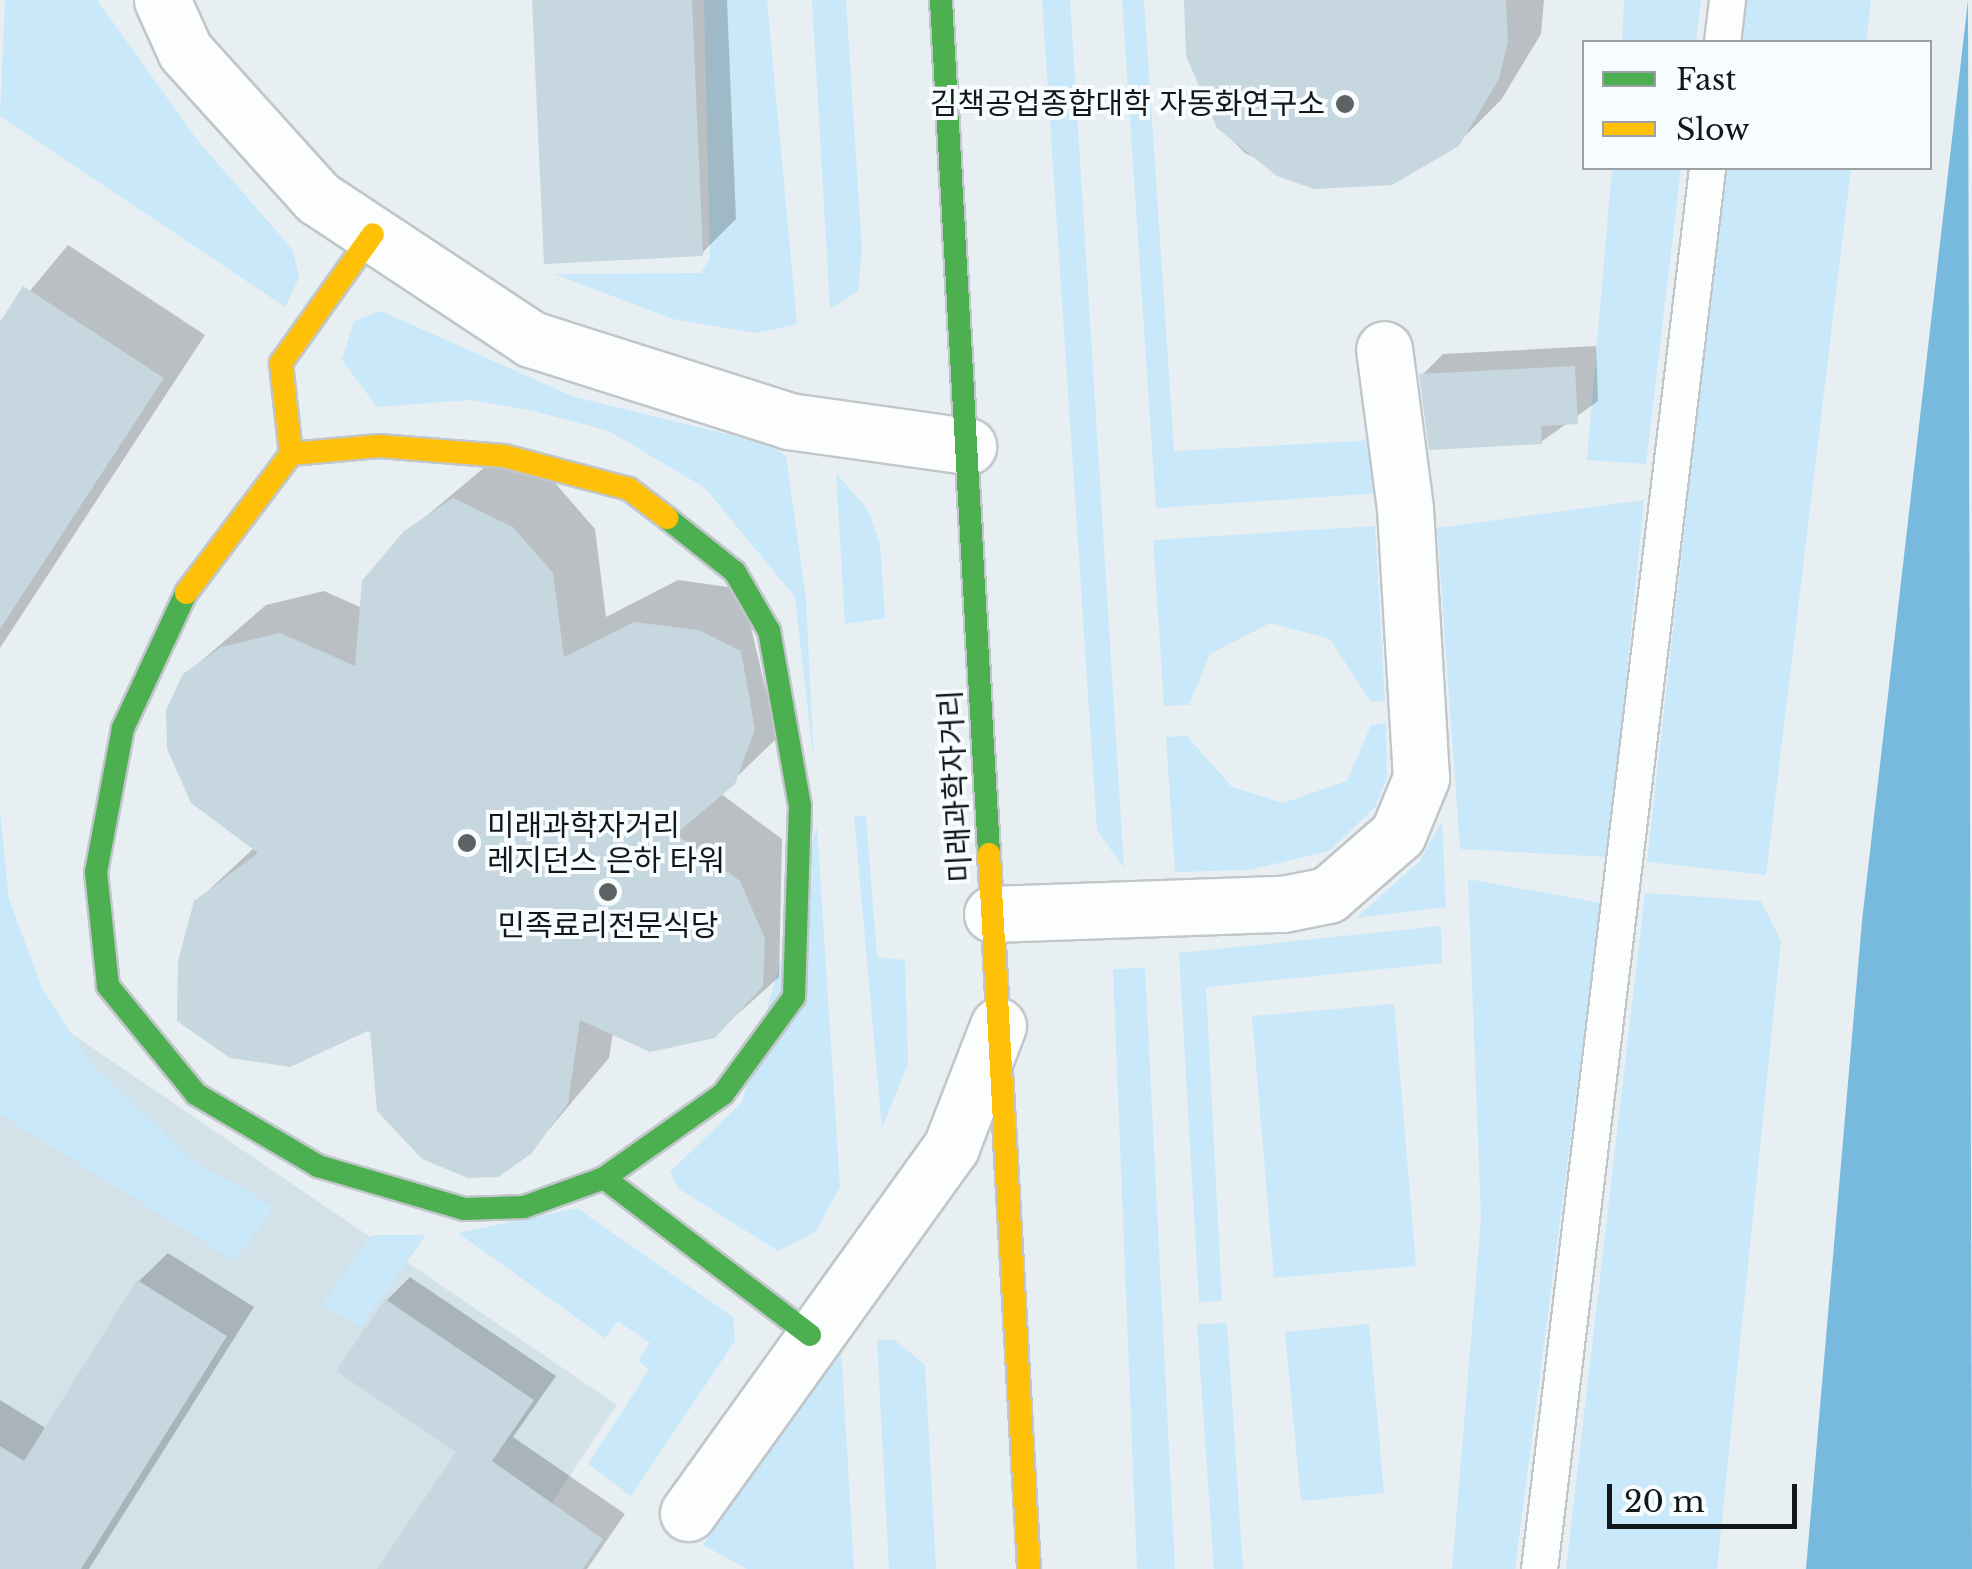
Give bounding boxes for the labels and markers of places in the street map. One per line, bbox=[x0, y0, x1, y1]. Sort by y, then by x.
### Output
place label: 김책공업종합대학 자동화연구소 bbox=[930, 86, 1325, 122]
marker: 김책공업종합대학 자동화연구소 bbox=[1334, 93, 1356, 115]
place label: 미래과학자거리 레지던스 은하 타워 bbox=[487, 808, 725, 878]
marker: 미래과학자거리 레지던스 은하 타워 bbox=[456, 832, 478, 854]
marker: 민족료리전문식당 bbox=[597, 881, 619, 903]
place label: 민족료리전문식당 bbox=[498, 908, 718, 944]

